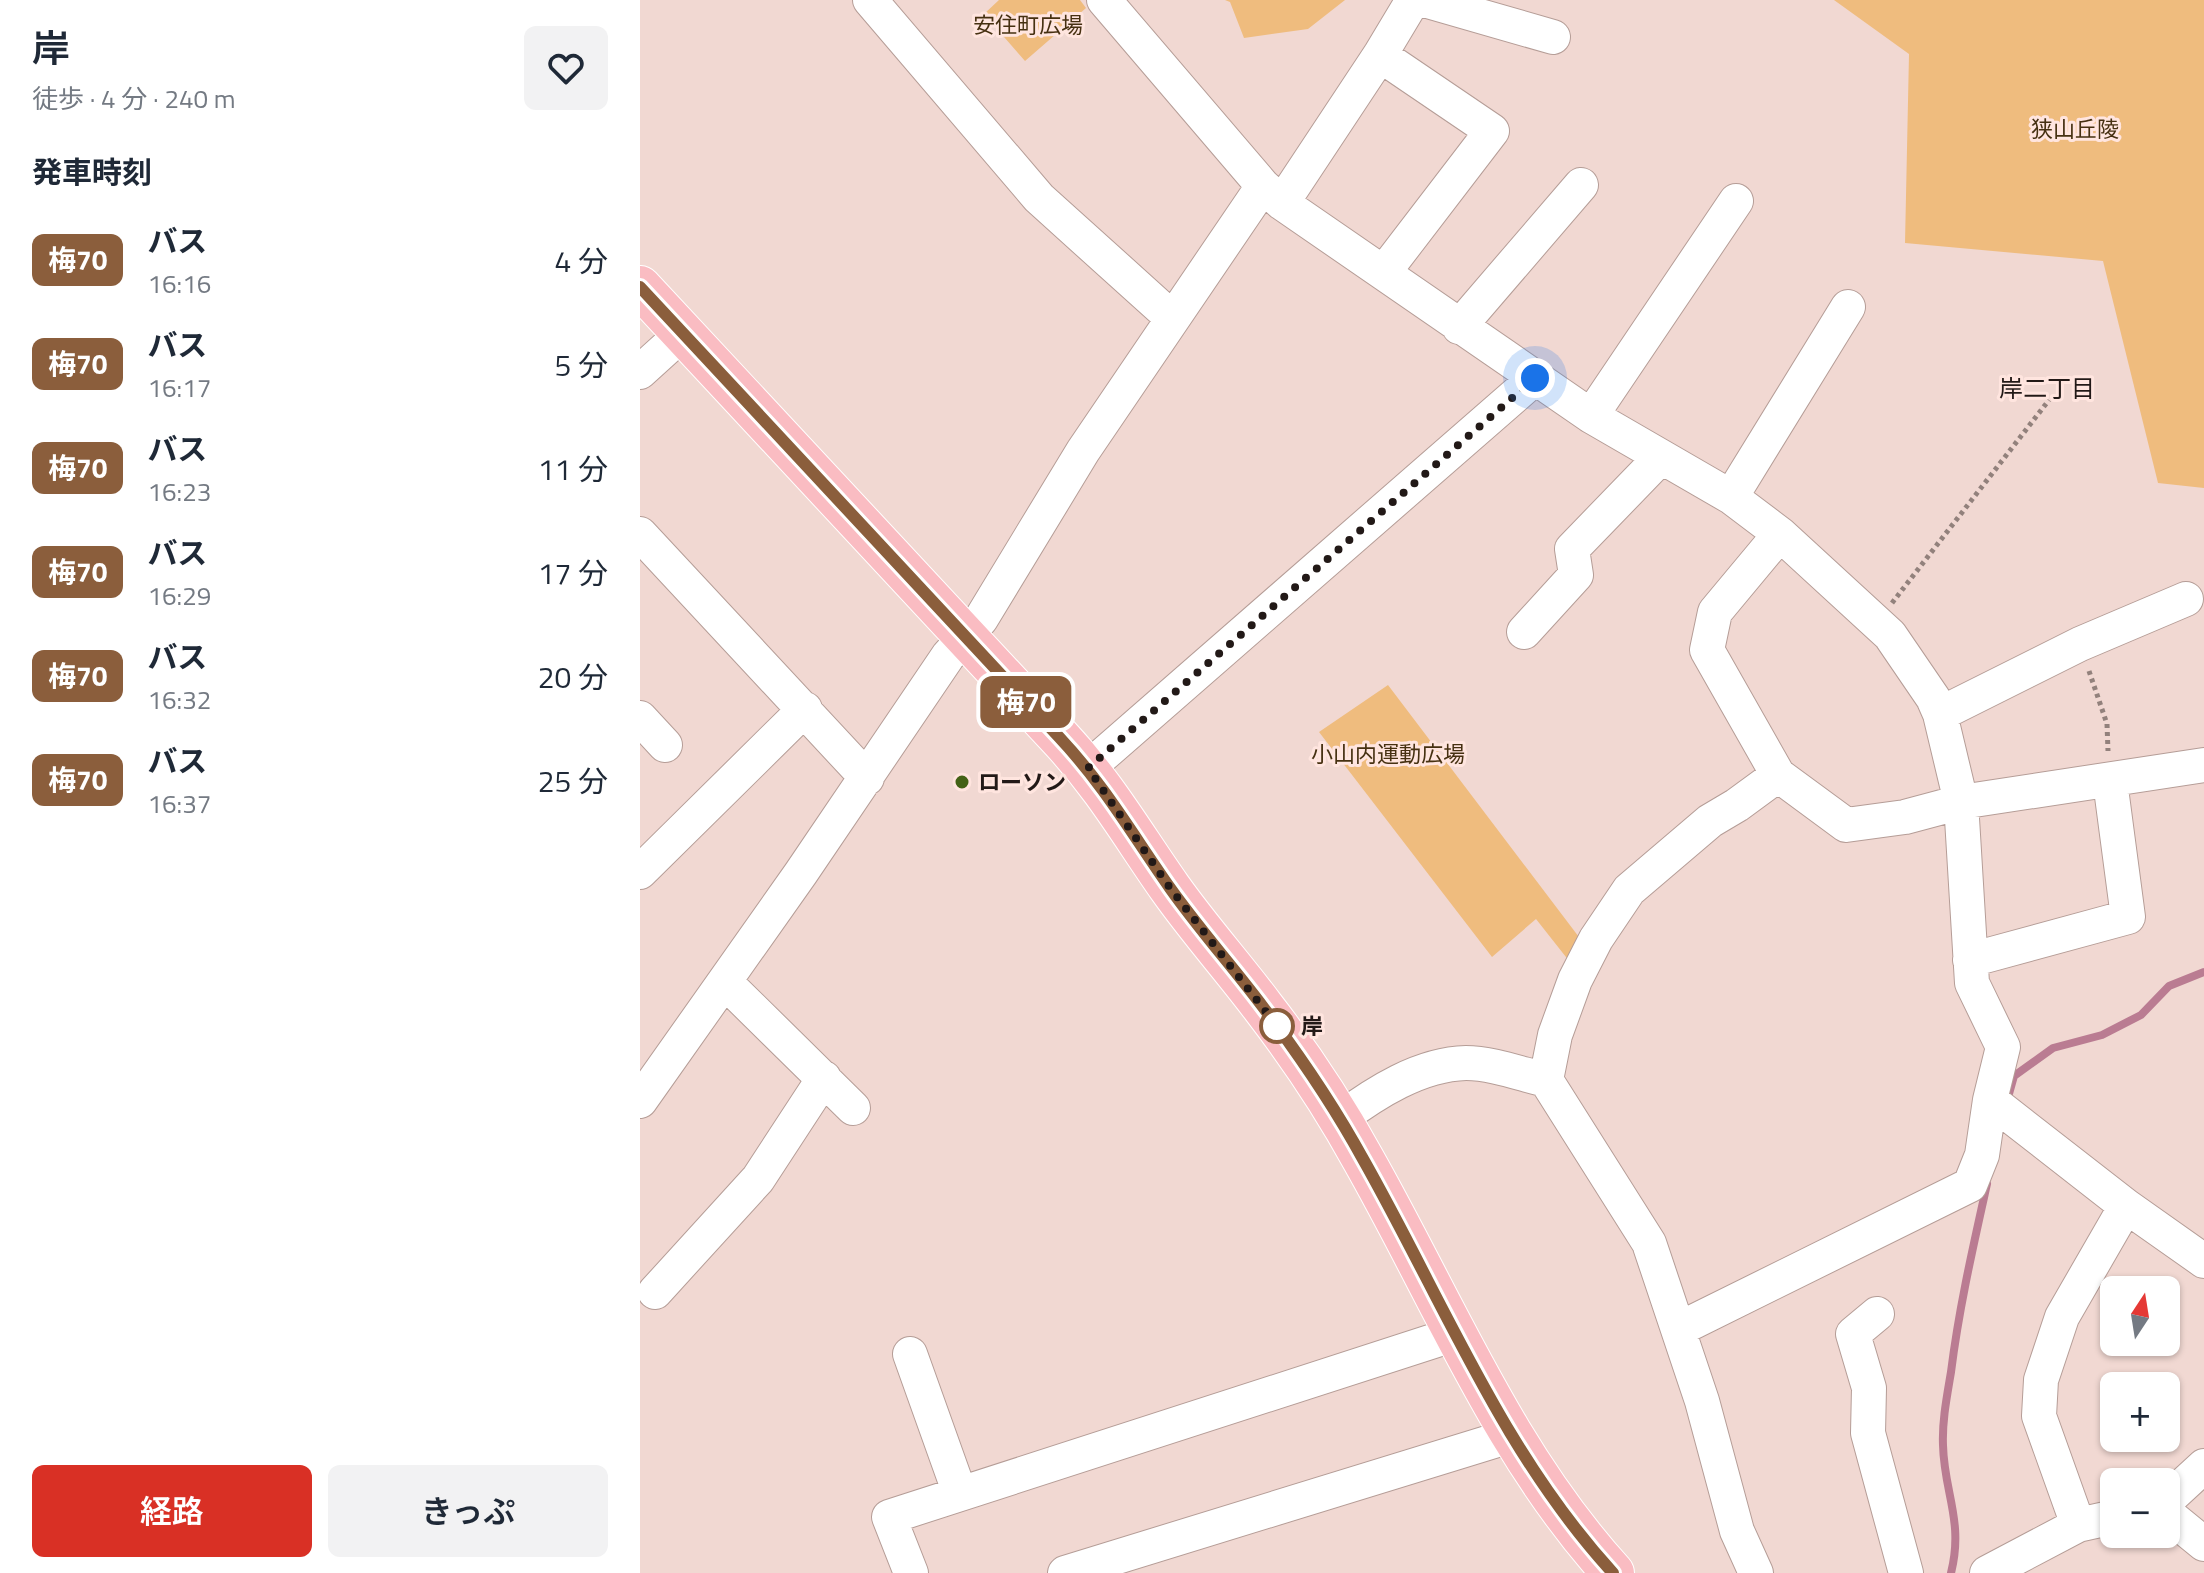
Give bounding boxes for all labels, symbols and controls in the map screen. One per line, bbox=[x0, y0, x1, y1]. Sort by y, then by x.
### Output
park label: 安住町広場 bbox=[973, 8, 1083, 42]
text: 岸 bbox=[32, 19, 70, 77]
button: heart bbox=[524, 26, 608, 110]
text: 徒歩 · 4 分 · 240 m bbox=[32, 79, 236, 118]
park label: 狭山丘陵 bbox=[2031, 112, 2119, 146]
text: 発車時刻 bbox=[32, 149, 152, 195]
text: バス bbox=[147, 218, 207, 264]
text: 梅70 bbox=[48, 238, 107, 281]
text: 4 分 bbox=[555, 238, 608, 284]
text: 16:16 bbox=[147, 264, 211, 303]
text: バス bbox=[147, 322, 207, 368]
text: 梅70 bbox=[48, 342, 107, 385]
text: 5 分 bbox=[555, 342, 608, 388]
your location bbox=[1515, 358, 1555, 398]
text: 16:17 bbox=[147, 368, 211, 407]
district label: 岸二丁目 bbox=[1999, 370, 2095, 406]
text: バス bbox=[147, 426, 207, 472]
text: 梅70 bbox=[48, 446, 107, 489]
text: 11 分 bbox=[538, 446, 608, 492]
text: 16:23 bbox=[147, 472, 211, 511]
text: バス bbox=[147, 530, 207, 576]
text: 梅70 bbox=[48, 550, 107, 593]
text: 17 分 bbox=[538, 550, 608, 596]
text: 16:29 bbox=[147, 576, 211, 615]
text: バス bbox=[147, 634, 207, 680]
text: 梅70 bbox=[48, 654, 107, 697]
text: 20 分 bbox=[538, 654, 608, 700]
line badge: 梅70 bbox=[980, 676, 1072, 728]
text: 16:32 bbox=[147, 680, 211, 719]
text: 梅70 bbox=[996, 680, 1056, 723]
park label: 小山内運動広場 bbox=[1311, 737, 1465, 771]
text: バス bbox=[147, 738, 207, 784]
text: 梅70 bbox=[48, 758, 107, 801]
text: 25 分 bbox=[538, 758, 608, 804]
place label: ローソン bbox=[978, 765, 1066, 799]
marker: ローソン bbox=[953, 773, 971, 791]
text: 16:37 bbox=[147, 784, 211, 823]
marker: 岸 bbox=[1260, 1009, 1294, 1043]
place label: 岸 bbox=[1301, 1009, 1323, 1043]
north arrow bbox=[2100, 1276, 2180, 1356]
map controls bbox=[2100, 1276, 2180, 1548]
button: + bbox=[2100, 1372, 2180, 1452]
button: 経路 bbox=[32, 1465, 312, 1557]
button: きっぷ bbox=[328, 1465, 608, 1557]
button: − bbox=[2100, 1468, 2180, 1548]

